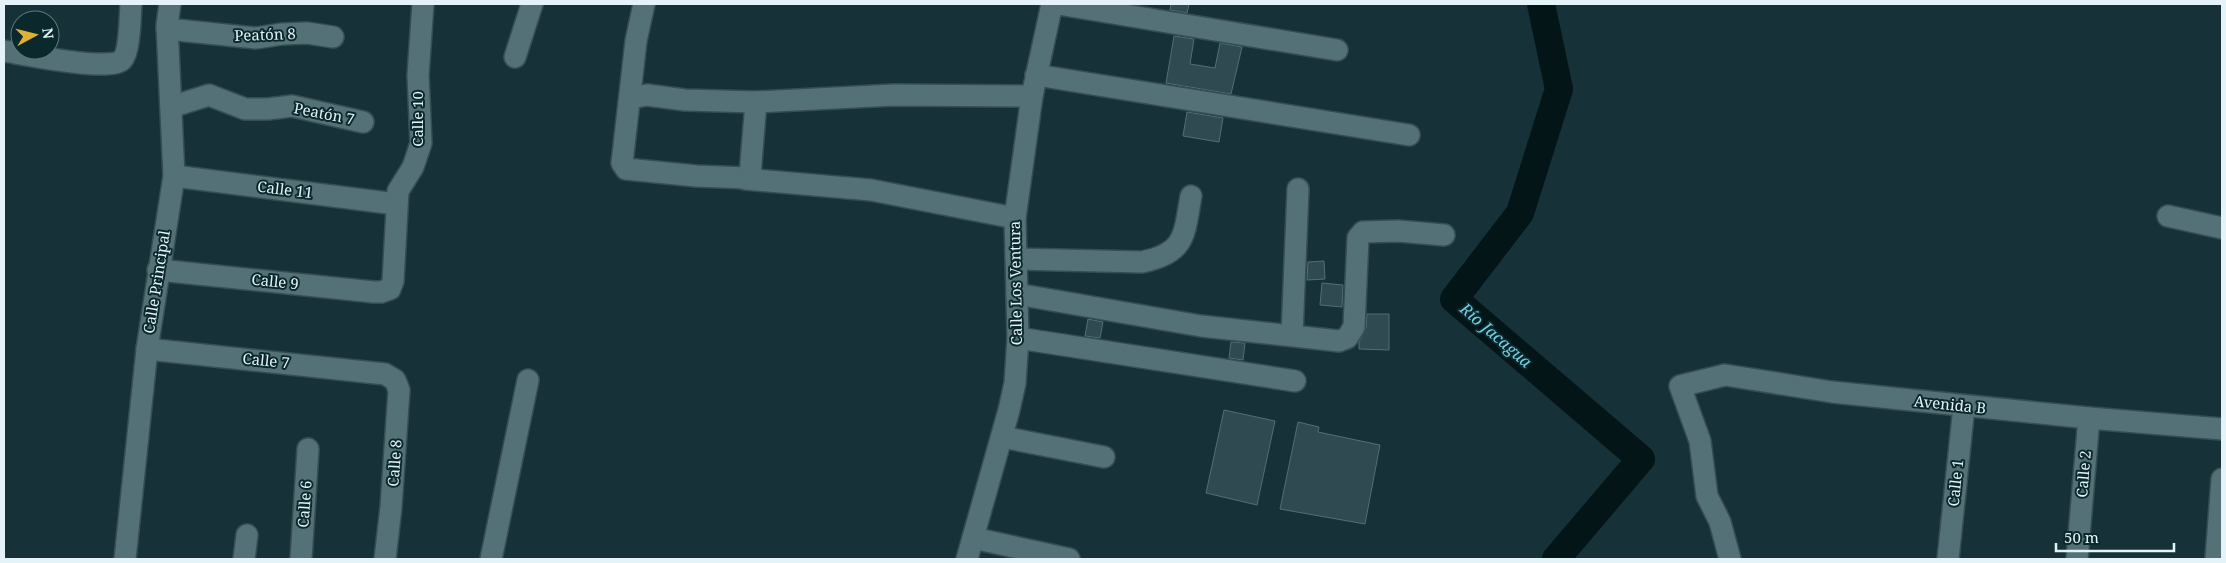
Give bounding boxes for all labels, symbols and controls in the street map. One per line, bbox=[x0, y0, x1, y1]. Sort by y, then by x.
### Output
north arrow bbox=[10, 10, 60, 60]
street label: Peatón 8 bbox=[234, 23, 296, 45]
text: N bbox=[38, 27, 59, 40]
street label: Calle 10 bbox=[407, 91, 427, 147]
street label: Peatón 7 bbox=[292, 97, 356, 129]
street label: Calle 11 bbox=[256, 176, 314, 202]
street label: Calle Los Ventura bbox=[1004, 221, 1026, 345]
street label: Calle Principal bbox=[138, 229, 174, 335]
street label: Calle 9 bbox=[251, 269, 300, 293]
water label: Río Jacagua bbox=[1455, 297, 1537, 373]
street label: Calle 7 bbox=[242, 348, 291, 372]
street label: Avenida B bbox=[1913, 390, 1987, 418]
street label: Calle 8 bbox=[382, 439, 406, 487]
street label: Calle 2 bbox=[2071, 449, 2095, 498]
street label: Calle 1 bbox=[1943, 458, 1967, 507]
street label: Calle 6 bbox=[292, 480, 316, 528]
scale bar bbox=[2056, 520, 2174, 552]
text: 50 m bbox=[2064, 527, 2099, 547]

